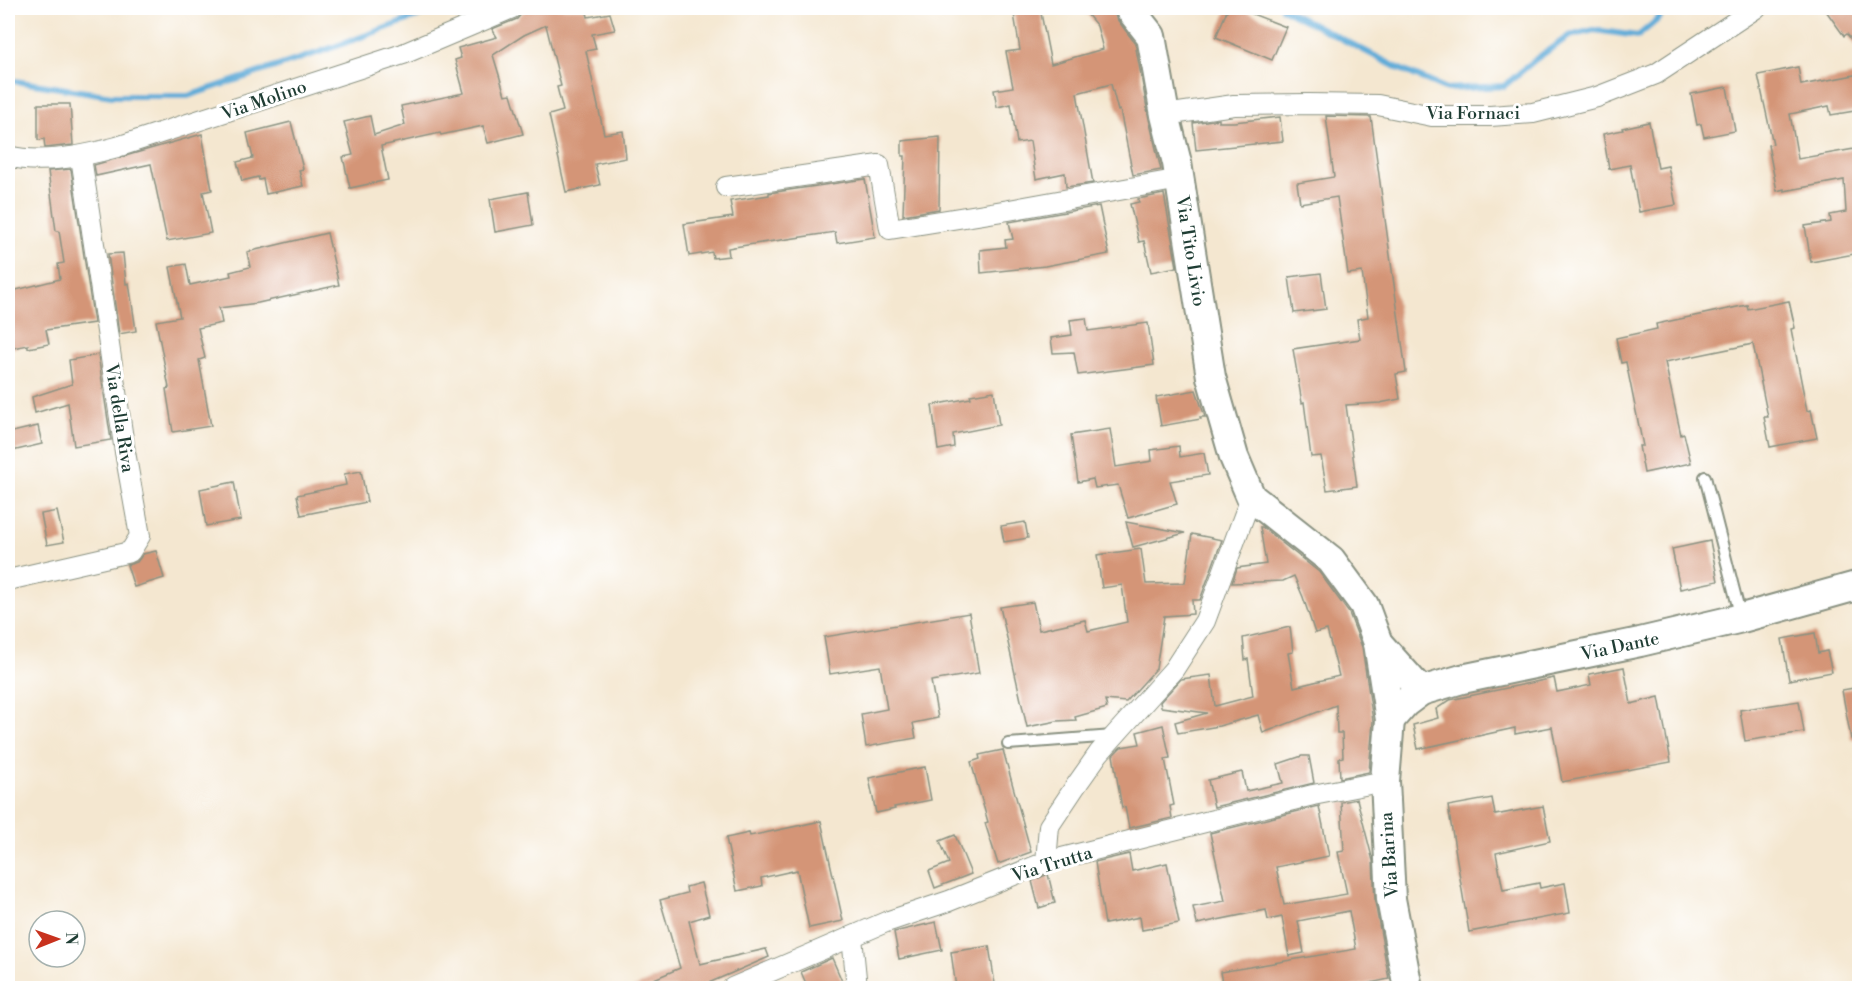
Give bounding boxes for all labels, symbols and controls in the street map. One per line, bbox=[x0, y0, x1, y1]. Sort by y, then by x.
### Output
street label: Via Molino bbox=[218, 75, 310, 126]
street label: Via Fornaci bbox=[1425, 102, 1520, 125]
street label: Via Tito Livio bbox=[1170, 193, 1211, 308]
street label: Via della Riva bbox=[99, 361, 140, 475]
street label: Via Dante bbox=[1578, 627, 1661, 666]
street label: Via Barina bbox=[1375, 810, 1404, 900]
street label: Via Trutta bbox=[1008, 841, 1096, 888]
north arrow bbox=[27, 909, 87, 969]
text: N bbox=[61, 932, 81, 946]

